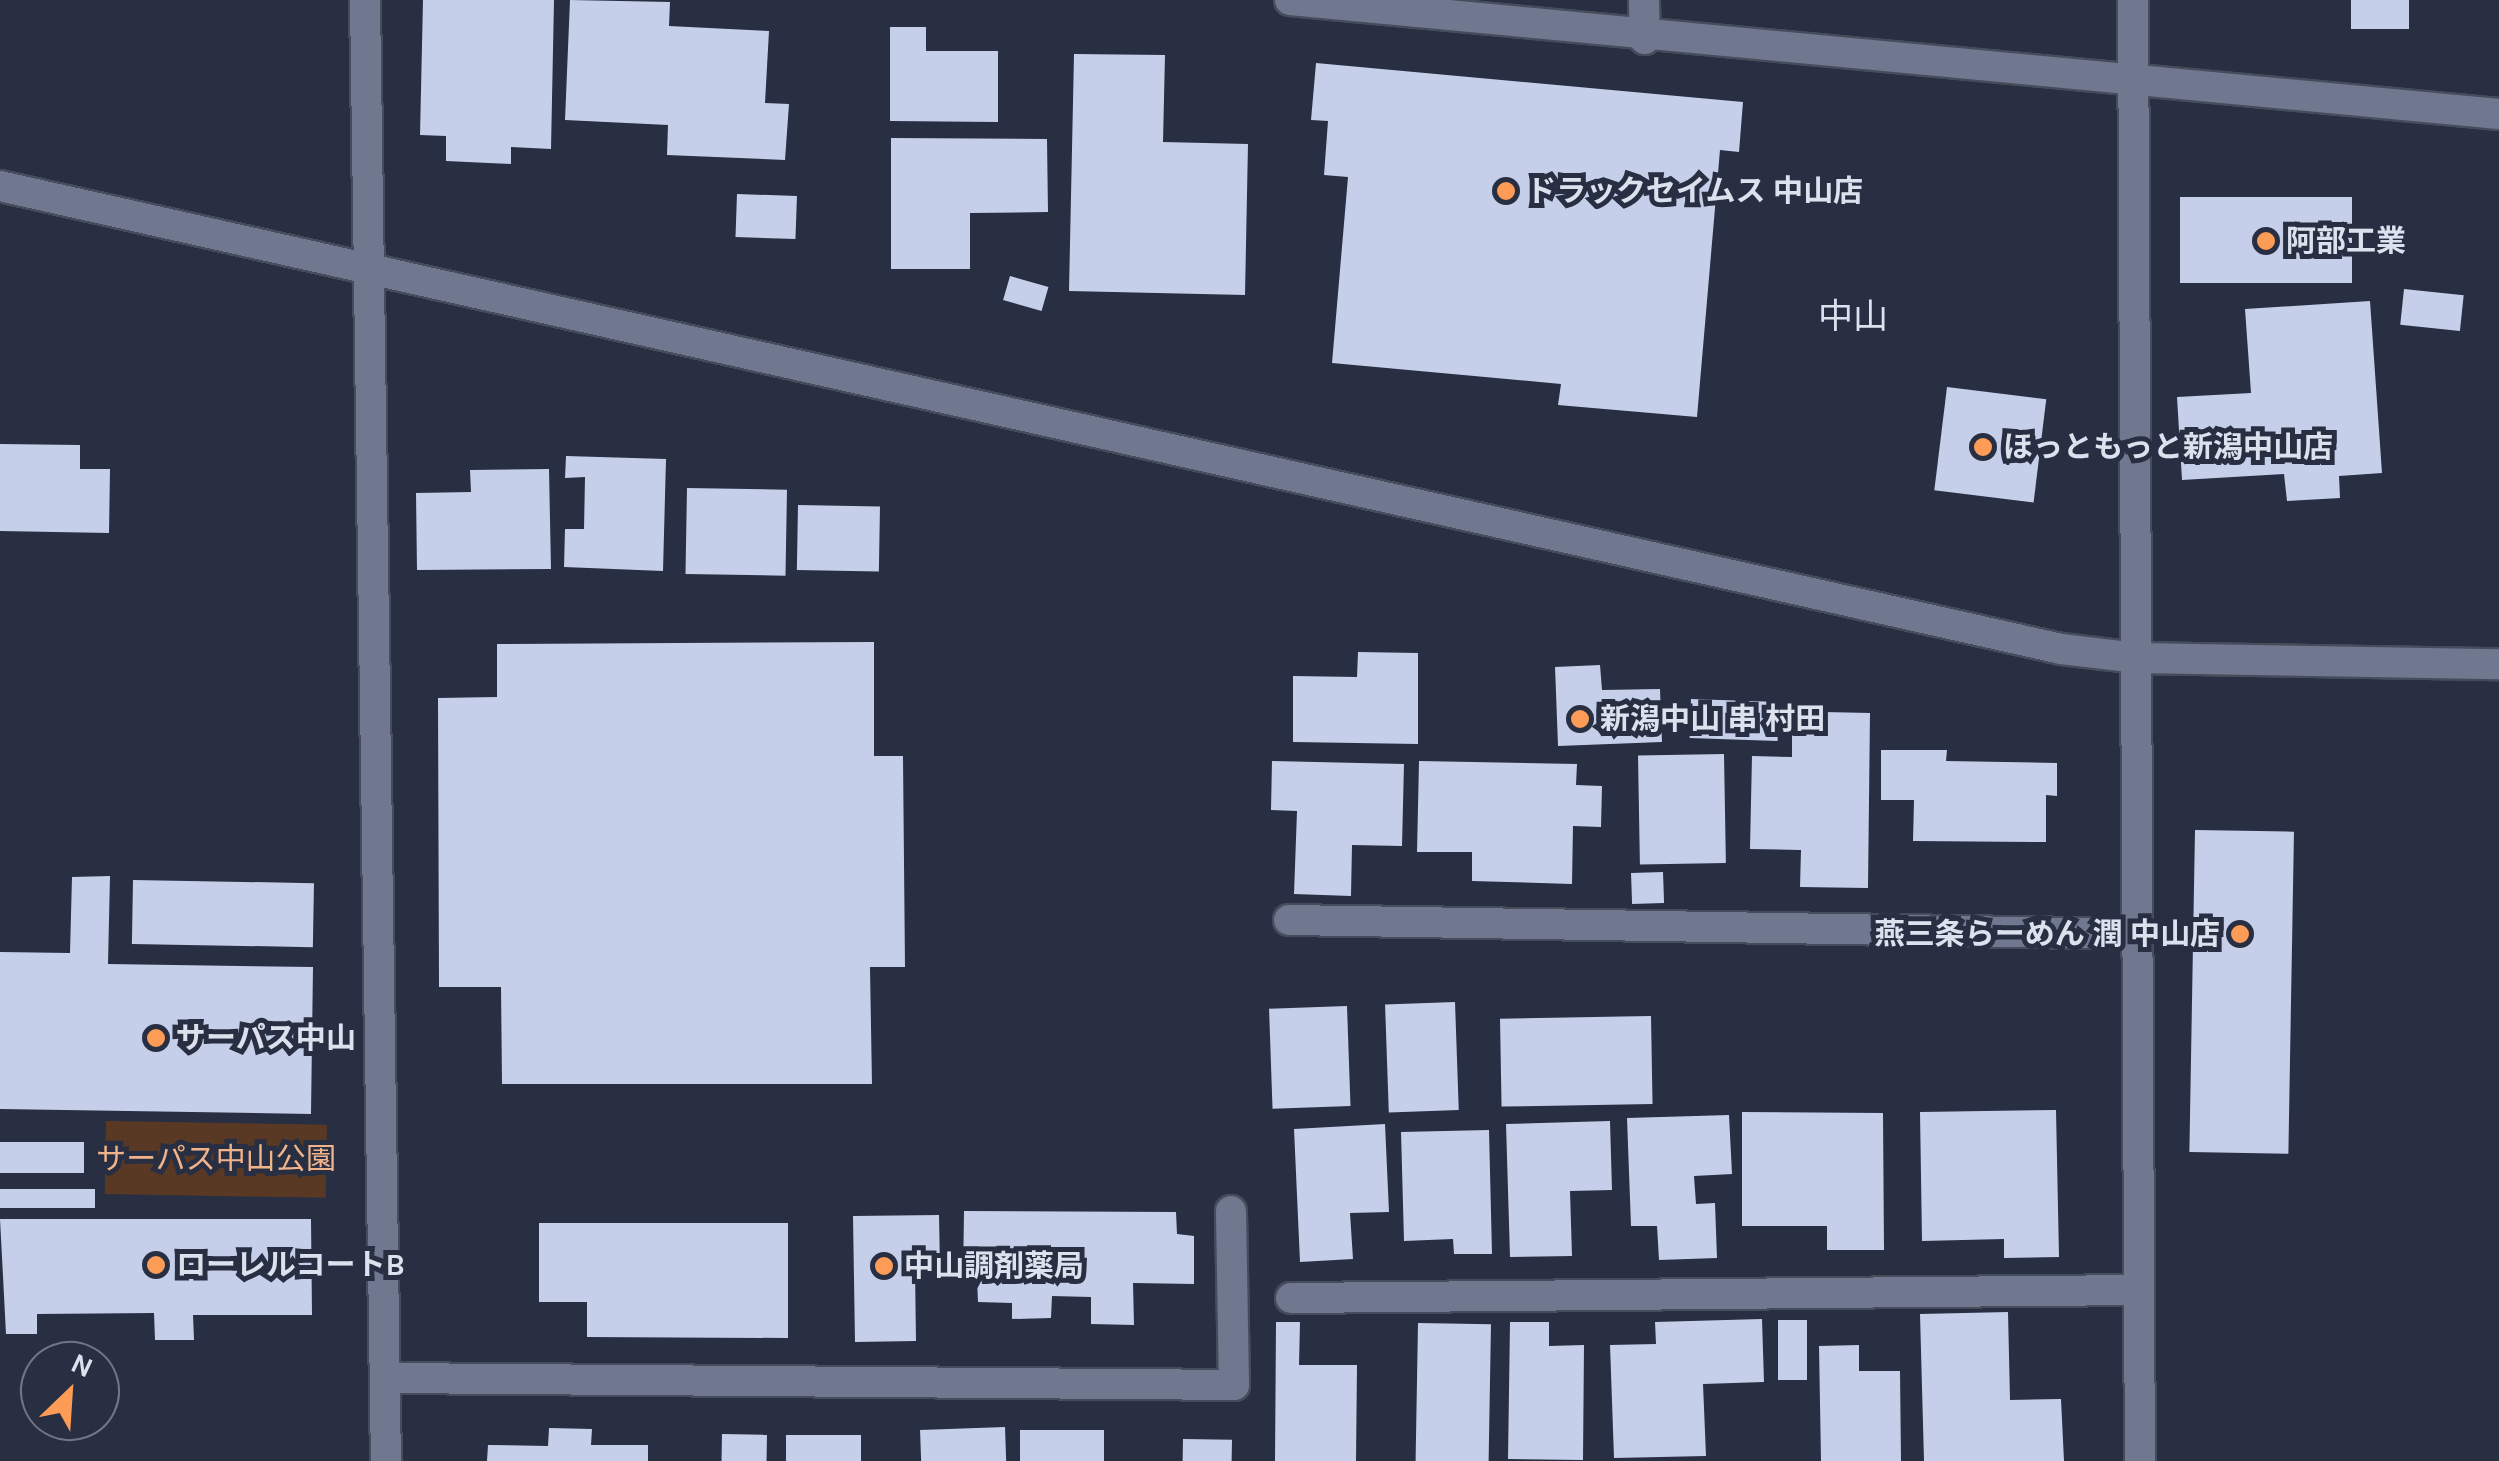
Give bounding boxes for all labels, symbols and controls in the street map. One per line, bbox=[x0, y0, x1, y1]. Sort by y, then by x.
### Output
place label: ドラックセイムス 中山店 bbox=[1526, 173, 1864, 209]
marker: ドラックセイムス 中山店 bbox=[1495, 180, 1517, 202]
place label: 阿部工業 bbox=[2286, 223, 2406, 259]
marker: 阿部工業 bbox=[2255, 230, 2277, 252]
district label: 中山 bbox=[1818, 296, 1888, 338]
place label: ほっともっと新潟中山店 bbox=[2003, 429, 2333, 465]
marker: ほっともっと新潟中山店 bbox=[1972, 436, 1994, 458]
place label: 新潟中山 串 村田 bbox=[1600, 701, 1825, 737]
marker: 新潟中山 串 村田 bbox=[1569, 708, 1591, 730]
place label: 燕三条らーめん 潤 中山店 bbox=[1875, 916, 2220, 952]
marker: 燕三条らーめん 潤 中山店 bbox=[2229, 923, 2251, 945]
place label: サーパス中山 bbox=[176, 1020, 356, 1056]
marker: サーパス中山 bbox=[145, 1027, 167, 1049]
park label: サーパス中山公園 bbox=[96, 1141, 336, 1177]
place label: ローレルコートB bbox=[176, 1247, 405, 1283]
place label: 中山調剤薬局 bbox=[904, 1248, 1084, 1284]
marker: ローレルコートB bbox=[145, 1254, 167, 1276]
marker: 中山調剤薬局 bbox=[873, 1255, 895, 1277]
north arrow bbox=[20, 1341, 120, 1441]
text: N bbox=[66, 1346, 98, 1384]

